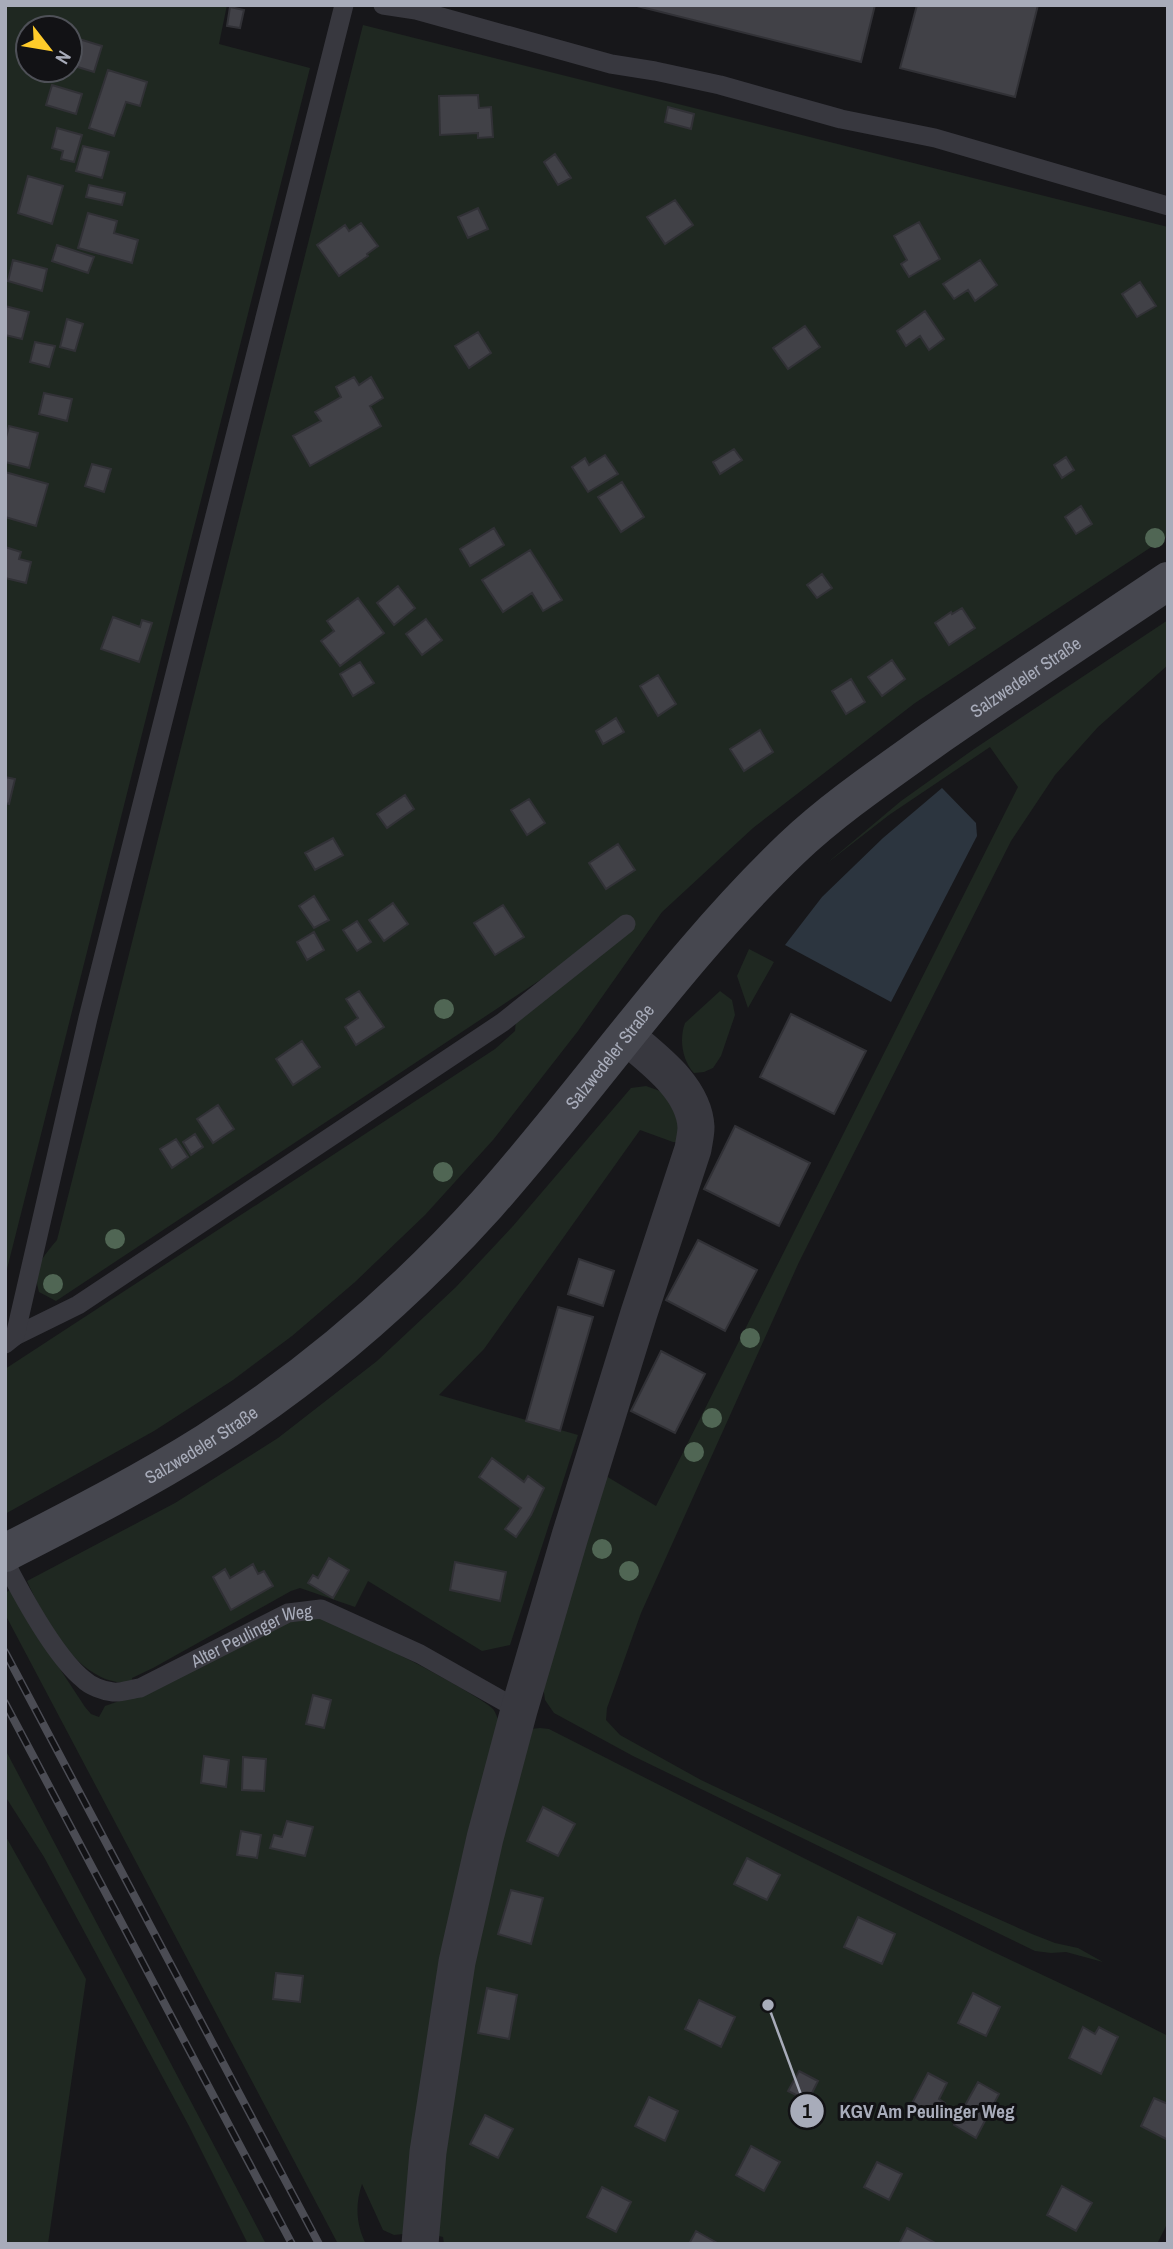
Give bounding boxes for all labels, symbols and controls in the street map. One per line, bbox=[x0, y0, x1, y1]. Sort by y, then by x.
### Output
north arrow bbox=[14, 14, 84, 84]
text: N bbox=[50, 46, 78, 69]
street label: Salzwedeler Straße bbox=[965, 630, 1086, 723]
street label: Salzwedeler Straße bbox=[559, 998, 659, 1114]
street label: Salzwedeler Straße bbox=[140, 1400, 262, 1489]
street label: Alter Peulinger Weg bbox=[185, 1598, 314, 1673]
callout: KGV Am Peulinger Weg bbox=[790, 2091, 1028, 2131]
text: 1 bbox=[802, 2096, 812, 2125]
text: KGV Am Peulinger Weg bbox=[840, 2098, 1015, 2124]

